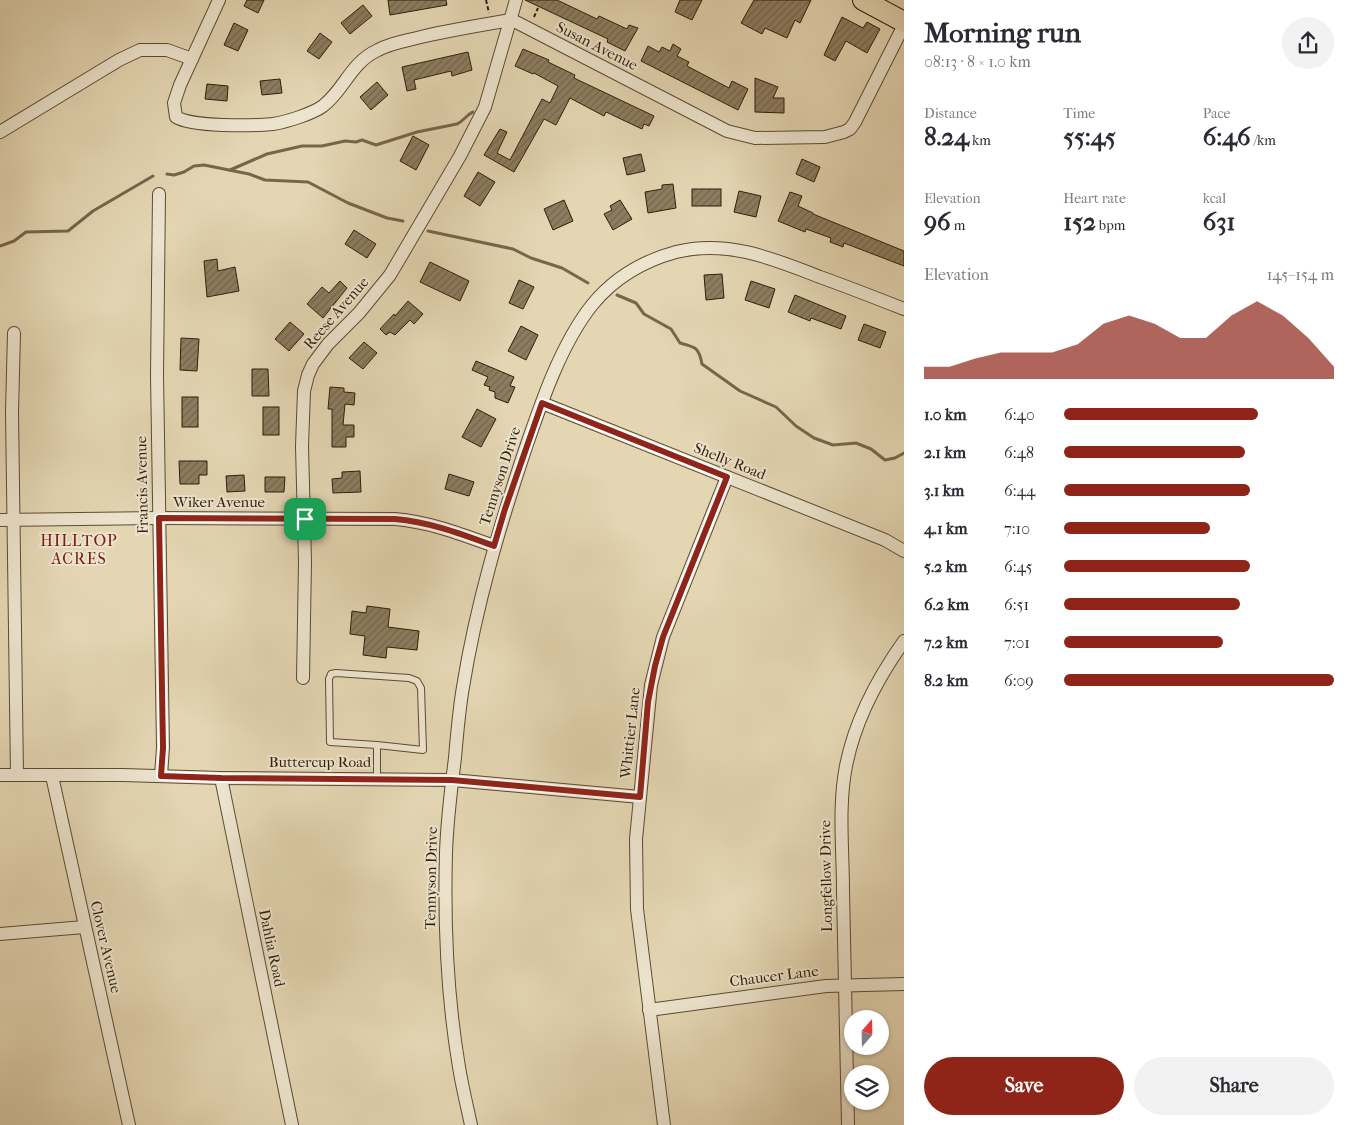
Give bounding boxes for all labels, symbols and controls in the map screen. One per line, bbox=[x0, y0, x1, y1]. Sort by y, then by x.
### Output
text: Morning run bbox=[924, 16, 1081, 49]
button: share bbox=[1282, 17, 1334, 69]
street label: Susan Avenue bbox=[553, 18, 641, 74]
text: 08:13 · 8 × 1.0 km bbox=[924, 52, 1031, 71]
text: Distance bbox=[924, 105, 977, 122]
text: Time bbox=[1063, 105, 1095, 122]
text: Pace bbox=[1203, 105, 1231, 122]
text: 8.24 bbox=[924, 122, 969, 151]
text: 55:45 bbox=[1063, 122, 1116, 151]
text: 6:46 bbox=[1203, 122, 1251, 151]
text: km bbox=[969, 132, 991, 149]
text: /km bbox=[1251, 132, 1276, 149]
text: Elevation bbox=[924, 190, 981, 207]
text: Heart rate bbox=[1063, 190, 1126, 207]
text: kcal bbox=[1203, 190, 1226, 207]
text: 96 bbox=[924, 207, 951, 236]
text: 152 bbox=[1063, 207, 1096, 236]
text: 631 bbox=[1203, 207, 1235, 236]
text: m bbox=[951, 217, 965, 234]
text: bpm bbox=[1096, 217, 1125, 234]
text: Elevation bbox=[924, 265, 989, 284]
text: 145–154 m bbox=[1267, 265, 1334, 284]
street label: Reese Avenue bbox=[300, 273, 373, 353]
text: 1.0 km bbox=[924, 405, 967, 424]
text: 6:40 bbox=[1004, 405, 1035, 424]
street label: Tennyson Drive bbox=[476, 424, 525, 528]
street label: Francis Avenue bbox=[132, 435, 152, 534]
street label: Shelly Road bbox=[691, 438, 769, 484]
text: 2.1 km bbox=[924, 443, 966, 462]
text: 6:48 bbox=[1004, 443, 1034, 462]
text: 3.1 km bbox=[924, 481, 964, 500]
text: 6:44 bbox=[1004, 481, 1036, 500]
street label: Wiker Avenue bbox=[172, 493, 266, 511]
pin bbox=[284, 498, 326, 540]
icon: arrive bbox=[291, 505, 319, 533]
text: 4.1 km bbox=[924, 519, 968, 538]
text: 7:10 bbox=[1004, 519, 1030, 538]
district label: HILLTOP ACRES bbox=[40, 531, 118, 568]
text: 5.2 km bbox=[924, 557, 967, 576]
text: 6:45 bbox=[1004, 557, 1032, 576]
text: 6.2 km bbox=[924, 595, 969, 614]
text: 6:51 bbox=[1004, 595, 1029, 614]
text: 7.2 km bbox=[924, 633, 968, 652]
text: 7:01 bbox=[1004, 633, 1030, 652]
text: 8.2 km bbox=[924, 671, 968, 690]
text: 6:09 bbox=[1004, 671, 1034, 690]
street label: Whittier Lane bbox=[616, 686, 644, 780]
street label: Buttercup Road bbox=[269, 753, 372, 771]
street label: Longfellow Drive bbox=[816, 819, 836, 932]
street label: Tennyson Drive bbox=[421, 826, 441, 930]
street label: Clover Avenue bbox=[87, 899, 125, 995]
street label: Dahlia Road bbox=[255, 908, 289, 989]
street label: Chaucer Lane bbox=[728, 962, 820, 990]
north arrow bbox=[844, 1010, 889, 1055]
map controls bbox=[844, 1010, 889, 1110]
button: Save bbox=[924, 1057, 1124, 1115]
button: Share bbox=[1134, 1057, 1334, 1115]
button: layers bbox=[844, 1065, 889, 1110]

